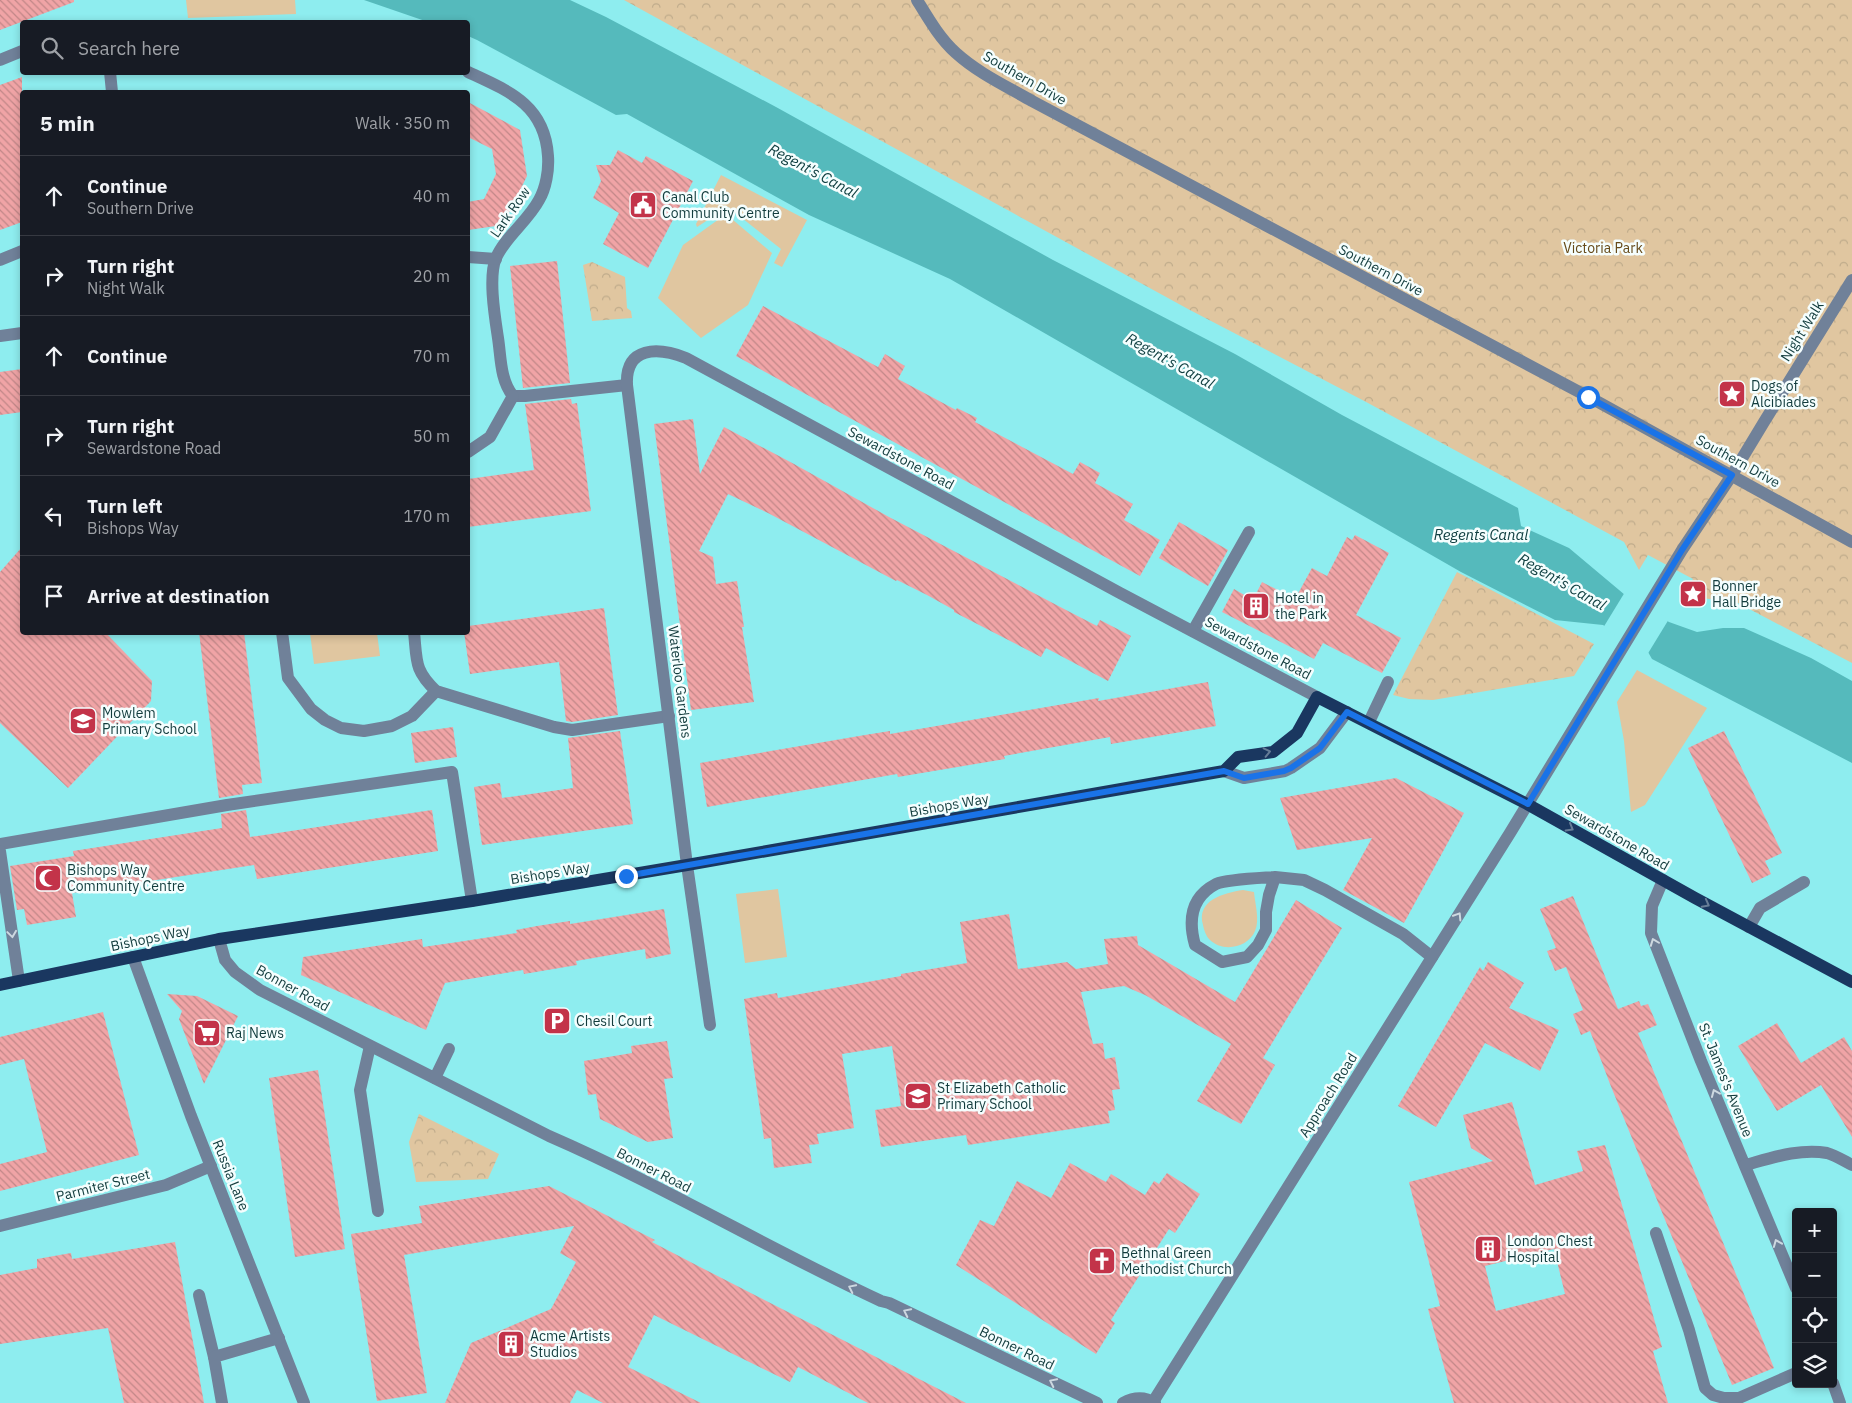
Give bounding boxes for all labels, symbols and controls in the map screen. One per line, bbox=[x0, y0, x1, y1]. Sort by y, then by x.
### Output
search box bbox=[20, 20, 470, 75]
icon: search bbox=[38, 34, 66, 62]
text: Search here bbox=[78, 36, 180, 60]
street label: Southern Drive bbox=[980, 47, 1070, 109]
text: 5 min bbox=[40, 109, 95, 137]
text: Walk · 350 m bbox=[355, 113, 450, 133]
water label: Regent's Canal bbox=[765, 139, 861, 202]
text: Continue bbox=[87, 174, 167, 198]
icon: ahead bbox=[40, 182, 68, 210]
street label: Lark Row bbox=[486, 183, 534, 241]
text: 40 m bbox=[413, 186, 450, 206]
place label: Canal Club Community Centre bbox=[662, 188, 780, 222]
public building icon: Canal Club Community Centre bbox=[628, 190, 658, 220]
text: Southern Drive bbox=[87, 198, 194, 218]
park label: Victoria Park bbox=[1563, 239, 1643, 257]
street label: Southern Drive bbox=[1336, 240, 1427, 300]
text: Turn right bbox=[87, 254, 174, 278]
icon: right bbox=[40, 262, 68, 290]
text: 20 m bbox=[413, 266, 450, 286]
text: Night Walk bbox=[87, 278, 165, 298]
street label: Night Walk bbox=[1776, 297, 1828, 365]
water label: Regent's Canal bbox=[1123, 328, 1218, 393]
icon: ahead bbox=[40, 342, 68, 370]
text: Continue bbox=[87, 344, 167, 368]
text: 70 m bbox=[413, 346, 450, 366]
place label: Dogs of Alcibiades bbox=[1751, 377, 1816, 411]
place icon: Dogs of Alcibiades bbox=[1717, 379, 1747, 409]
route start bbox=[1577, 386, 1600, 409]
text: Turn right bbox=[87, 414, 174, 438]
icon: right bbox=[40, 422, 68, 450]
street label: Sewardstone Road bbox=[845, 422, 957, 494]
text: 50 m bbox=[413, 426, 450, 446]
street label: Southern Drive bbox=[1693, 430, 1783, 492]
text: Sewardstone Road bbox=[87, 438, 221, 458]
text: Turn left bbox=[87, 494, 163, 518]
icon: left bbox=[40, 502, 68, 530]
text: 170 m bbox=[403, 506, 450, 526]
text: Bishops Way bbox=[87, 518, 179, 538]
water label: Regents Canal bbox=[1434, 525, 1528, 544]
water label: Regent's Canal bbox=[1515, 549, 1609, 614]
place label: Bonner Hall Bridge bbox=[1712, 577, 1781, 611]
place icon: Bonner Hall Bridge bbox=[1678, 579, 1708, 609]
icon: arrive bbox=[40, 582, 68, 610]
text: Arrive at destination bbox=[87, 584, 270, 608]
place label: Hotel in the Park bbox=[1275, 589, 1328, 623]
building icon: Hotel in the Park bbox=[1241, 591, 1271, 621]
street label: Sewardstone Road bbox=[1202, 612, 1314, 684]
street label: Waterloo Gardens bbox=[664, 625, 696, 739]
place label: Mowlem Primary School bbox=[102, 704, 197, 738]
school or university icon: Mowlem Primary School bbox=[68, 706, 98, 736]
one-way arrow bbox=[1262, 748, 1271, 758]
street label: Bishops Way bbox=[908, 789, 990, 821]
street label: Sewardstone Road bbox=[1562, 800, 1672, 874]
one-way arrow bbox=[1565, 821, 1574, 831]
street label: Bishops Way bbox=[509, 858, 591, 888]
place label: Bishops Way Community Centre bbox=[67, 861, 185, 895]
mosque icon: Bishops Way Community Centre bbox=[33, 863, 63, 893]
route end bbox=[615, 865, 638, 888]
one-way arrow bbox=[1701, 898, 1710, 908]
one-way arrow bbox=[1451, 912, 1461, 921]
street label: Bishops Way bbox=[109, 921, 191, 955]
one-way arrow bbox=[6, 930, 17, 938]
one-way arrow bbox=[1650, 938, 1661, 947]
street label: Bonner Road bbox=[253, 960, 333, 1016]
parking icon: Chesil Court bbox=[542, 1006, 572, 1036]
place label: Chesil Court bbox=[576, 1012, 652, 1030]
supermarket icon: Raj News bbox=[192, 1018, 222, 1048]
street label: St. James's Avenue bbox=[1695, 1020, 1757, 1140]
place label: Raj News bbox=[226, 1024, 284, 1042]
street label: Approach Road bbox=[1295, 1049, 1361, 1141]
place label: St Elizabeth Catholic Primary School bbox=[937, 1079, 1066, 1113]
school or university icon: St Elizabeth Catholic Primary School bbox=[903, 1081, 933, 1111]
one-way arrow bbox=[1710, 1089, 1721, 1098]
street label: Russia Lane bbox=[209, 1137, 253, 1213]
street label: Bonner Road bbox=[614, 1144, 694, 1196]
street label: Parmiter Street bbox=[54, 1165, 152, 1205]
map controls bbox=[1792, 1208, 1837, 1388]
button: + bbox=[1792, 1208, 1837, 1253]
place label: London Chest Hospital bbox=[1507, 1232, 1593, 1266]
building icon: London Chest Hospital bbox=[1473, 1234, 1503, 1264]
one-way arrow bbox=[1773, 1239, 1784, 1248]
place label: Bethnal Green Methodist Church bbox=[1121, 1244, 1232, 1278]
church icon: Bethnal Green Methodist Church bbox=[1087, 1246, 1117, 1276]
button: − bbox=[1792, 1253, 1837, 1298]
one-way arrow bbox=[849, 1284, 858, 1294]
button: locate bbox=[1792, 1298, 1837, 1343]
one-way arrow bbox=[903, 1307, 912, 1318]
street label: Bonner Road bbox=[977, 1322, 1057, 1374]
place label: Acme Artists Studios bbox=[530, 1327, 610, 1361]
building icon: Acme Artists Studios bbox=[496, 1329, 526, 1359]
button: layers bbox=[1792, 1343, 1837, 1388]
one-way arrow bbox=[1049, 1378, 1058, 1388]

